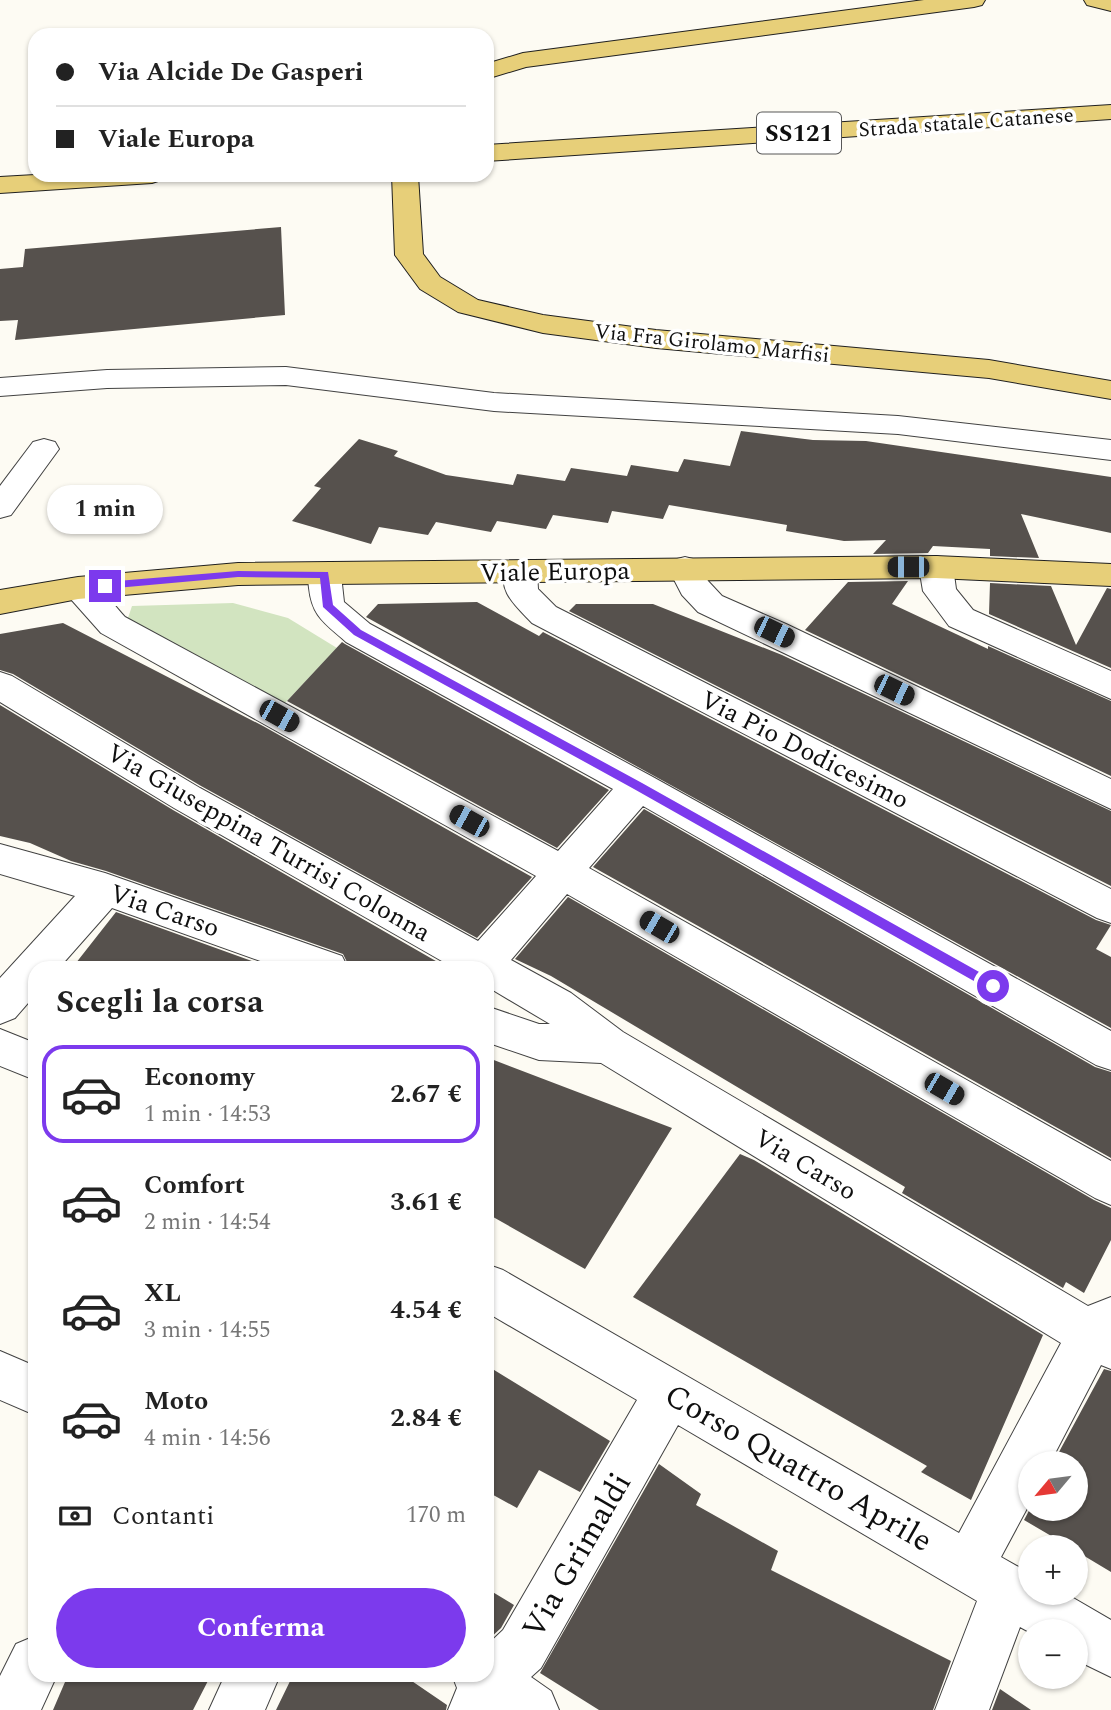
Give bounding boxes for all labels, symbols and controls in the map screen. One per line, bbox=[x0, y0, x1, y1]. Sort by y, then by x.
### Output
text: Via Alcide De Gasperi bbox=[98, 52, 364, 92]
street label: Strada statale Catanese bbox=[857, 100, 1075, 146]
road number: SS121 bbox=[757, 113, 841, 154]
text: Viale Europa bbox=[98, 119, 254, 159]
street label: Via Fra Girolamo Marfisi bbox=[593, 316, 831, 372]
callout: 1 min bbox=[47, 484, 163, 534]
text: 1 min bbox=[74, 492, 136, 527]
street label: Viale Europa bbox=[480, 551, 631, 593]
car bbox=[888, 557, 930, 578]
route end bbox=[89, 570, 121, 602]
car bbox=[751, 613, 798, 651]
car bbox=[871, 671, 918, 709]
street label: Via Pio Dodicesimo bbox=[693, 680, 916, 820]
car bbox=[256, 697, 303, 735]
street label: Via Giuseppina Turrisi Colonna bbox=[99, 733, 438, 953]
car bbox=[446, 802, 493, 840]
street label: Via Carso bbox=[104, 874, 225, 948]
car bbox=[636, 907, 683, 947]
route start bbox=[977, 970, 1009, 1002]
text: Scegli la corsa bbox=[56, 978, 264, 1027]
text: Economy bbox=[144, 1057, 254, 1097]
icon: car bbox=[60, 1063, 123, 1126]
car bbox=[921, 1069, 968, 1109]
text: 2.67 € bbox=[390, 1074, 462, 1114]
text: 1 min · 14:53 bbox=[144, 1097, 271, 1132]
street label: Via Carso bbox=[746, 1118, 865, 1211]
text: Comfort bbox=[144, 1165, 245, 1205]
icon: car bbox=[60, 1171, 123, 1234]
text: 3.61 € bbox=[390, 1182, 462, 1222]
text: 2 min · 14:54 bbox=[144, 1205, 271, 1240]
text: XL bbox=[144, 1273, 181, 1313]
icon: car bbox=[60, 1279, 123, 1342]
text: 4.54 € bbox=[390, 1290, 462, 1330]
text: 3 min · 14:55 bbox=[144, 1313, 271, 1348]
street label: Corso Quattro Aprile bbox=[655, 1371, 941, 1565]
text: Moto bbox=[144, 1381, 208, 1421]
icon: car bbox=[60, 1387, 123, 1450]
text: 2.84 € bbox=[390, 1398, 462, 1438]
text: 4 min · 14:56 bbox=[144, 1421, 271, 1456]
north arrow bbox=[1018, 1451, 1088, 1521]
map controls bbox=[1018, 1451, 1088, 1689]
street label: Via Grimaldi bbox=[510, 1463, 645, 1648]
text: Contanti bbox=[112, 1496, 214, 1536]
icon: cash bbox=[56, 1497, 94, 1535]
text: 170 m bbox=[406, 1498, 466, 1533]
button: + bbox=[1018, 1535, 1088, 1605]
button: Conferma bbox=[56, 1588, 466, 1668]
button: − bbox=[1018, 1619, 1088, 1689]

